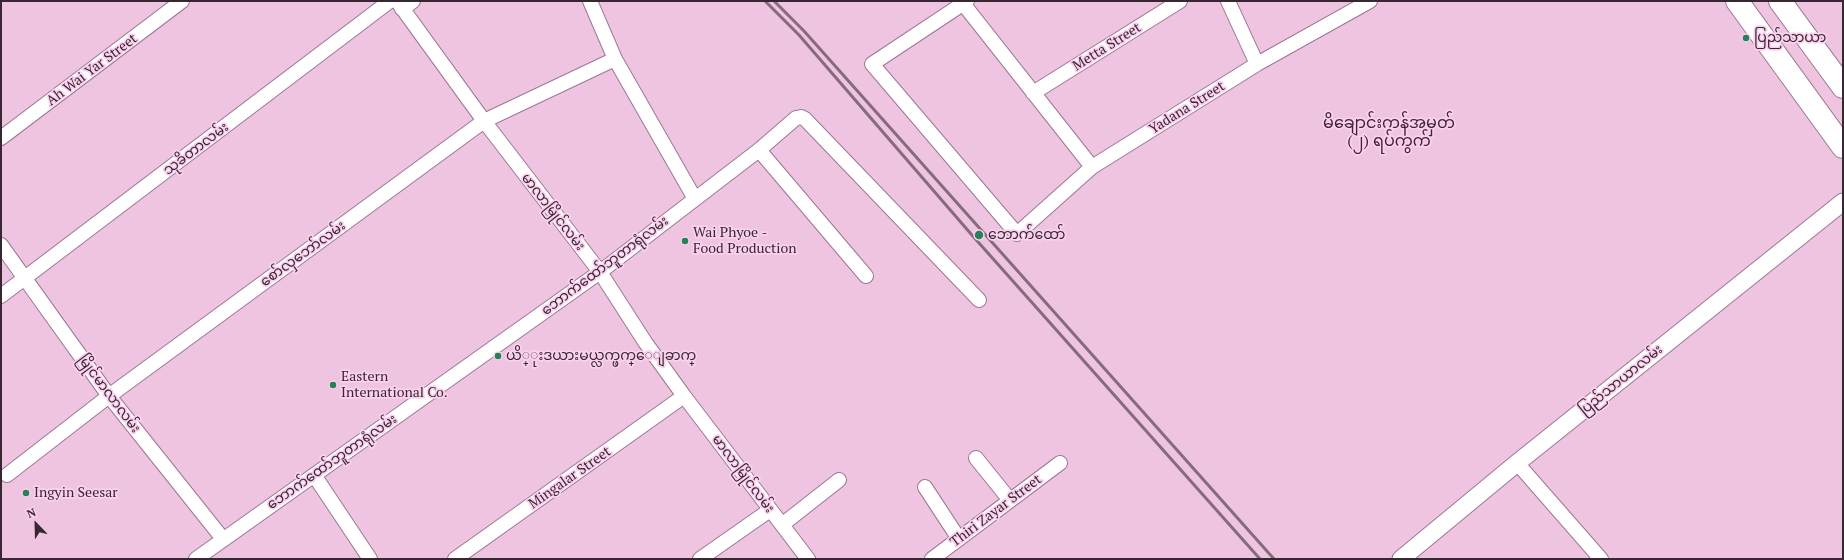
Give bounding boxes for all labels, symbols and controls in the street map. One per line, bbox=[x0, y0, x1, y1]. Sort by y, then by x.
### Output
street label: Metta Street bbox=[1070, 19, 1144, 75]
street label: Ah Wai Yar Street bbox=[43, 30, 141, 110]
place label: ပြည်သာယာ bbox=[1754, 30, 1826, 46]
marker: ပြည်သာယာ bbox=[1741, 33, 1751, 43]
street label: Yadana Street bbox=[1146, 78, 1228, 138]
district label: မိချောင်းကန်အမှတ် (၂) ရပ်ကွက် bbox=[1323, 113, 1455, 151]
street label: သုခိတာလမ်း bbox=[160, 119, 232, 179]
street label: မာလာမြိုင်လမ်း bbox=[518, 170, 588, 254]
street label: ဘောက်ထော်ဘူတာရုံလမ်း bbox=[538, 213, 672, 319]
street label: စော်လှဘော်လမ်း bbox=[257, 218, 349, 290]
place label: Wai Phyoe - Food Production bbox=[693, 225, 797, 258]
place label: ဘောက်ထော် bbox=[988, 227, 1065, 243]
marker: ဘောက်ထော် bbox=[973, 229, 985, 241]
marker: Wai Phyoe - Food Production bbox=[680, 236, 690, 246]
street label: ပြည်သာယာလမ်း bbox=[1576, 341, 1666, 419]
place label: ယိ္ုးဒယားမယ္လက္ဖက္ေျခာက္ bbox=[506, 348, 696, 364]
marker: ယိ္ုးဒယားမယ္လက္ဖက္ေျခာက္ bbox=[493, 351, 503, 361]
street label: မြိုင်မာလာလမ်း bbox=[74, 352, 144, 436]
place label: Eastern International Co. bbox=[341, 369, 448, 402]
marker: Eastern International Co. bbox=[328, 380, 338, 390]
street label: ဘောက်ထော်ဘူတာရုံလမ်း bbox=[264, 411, 400, 513]
street label: မာလာမြိုင်လမ်း bbox=[708, 432, 778, 516]
street label: Mingalar Street bbox=[526, 443, 614, 513]
street label: Thiri Zayar Street bbox=[947, 471, 1045, 551]
place label: Ingyin Seesar bbox=[34, 485, 118, 501]
marker: Ingyin Seesar bbox=[21, 488, 31, 498]
north arrow bbox=[16, 504, 56, 544]
text: N bbox=[25, 505, 38, 521]

